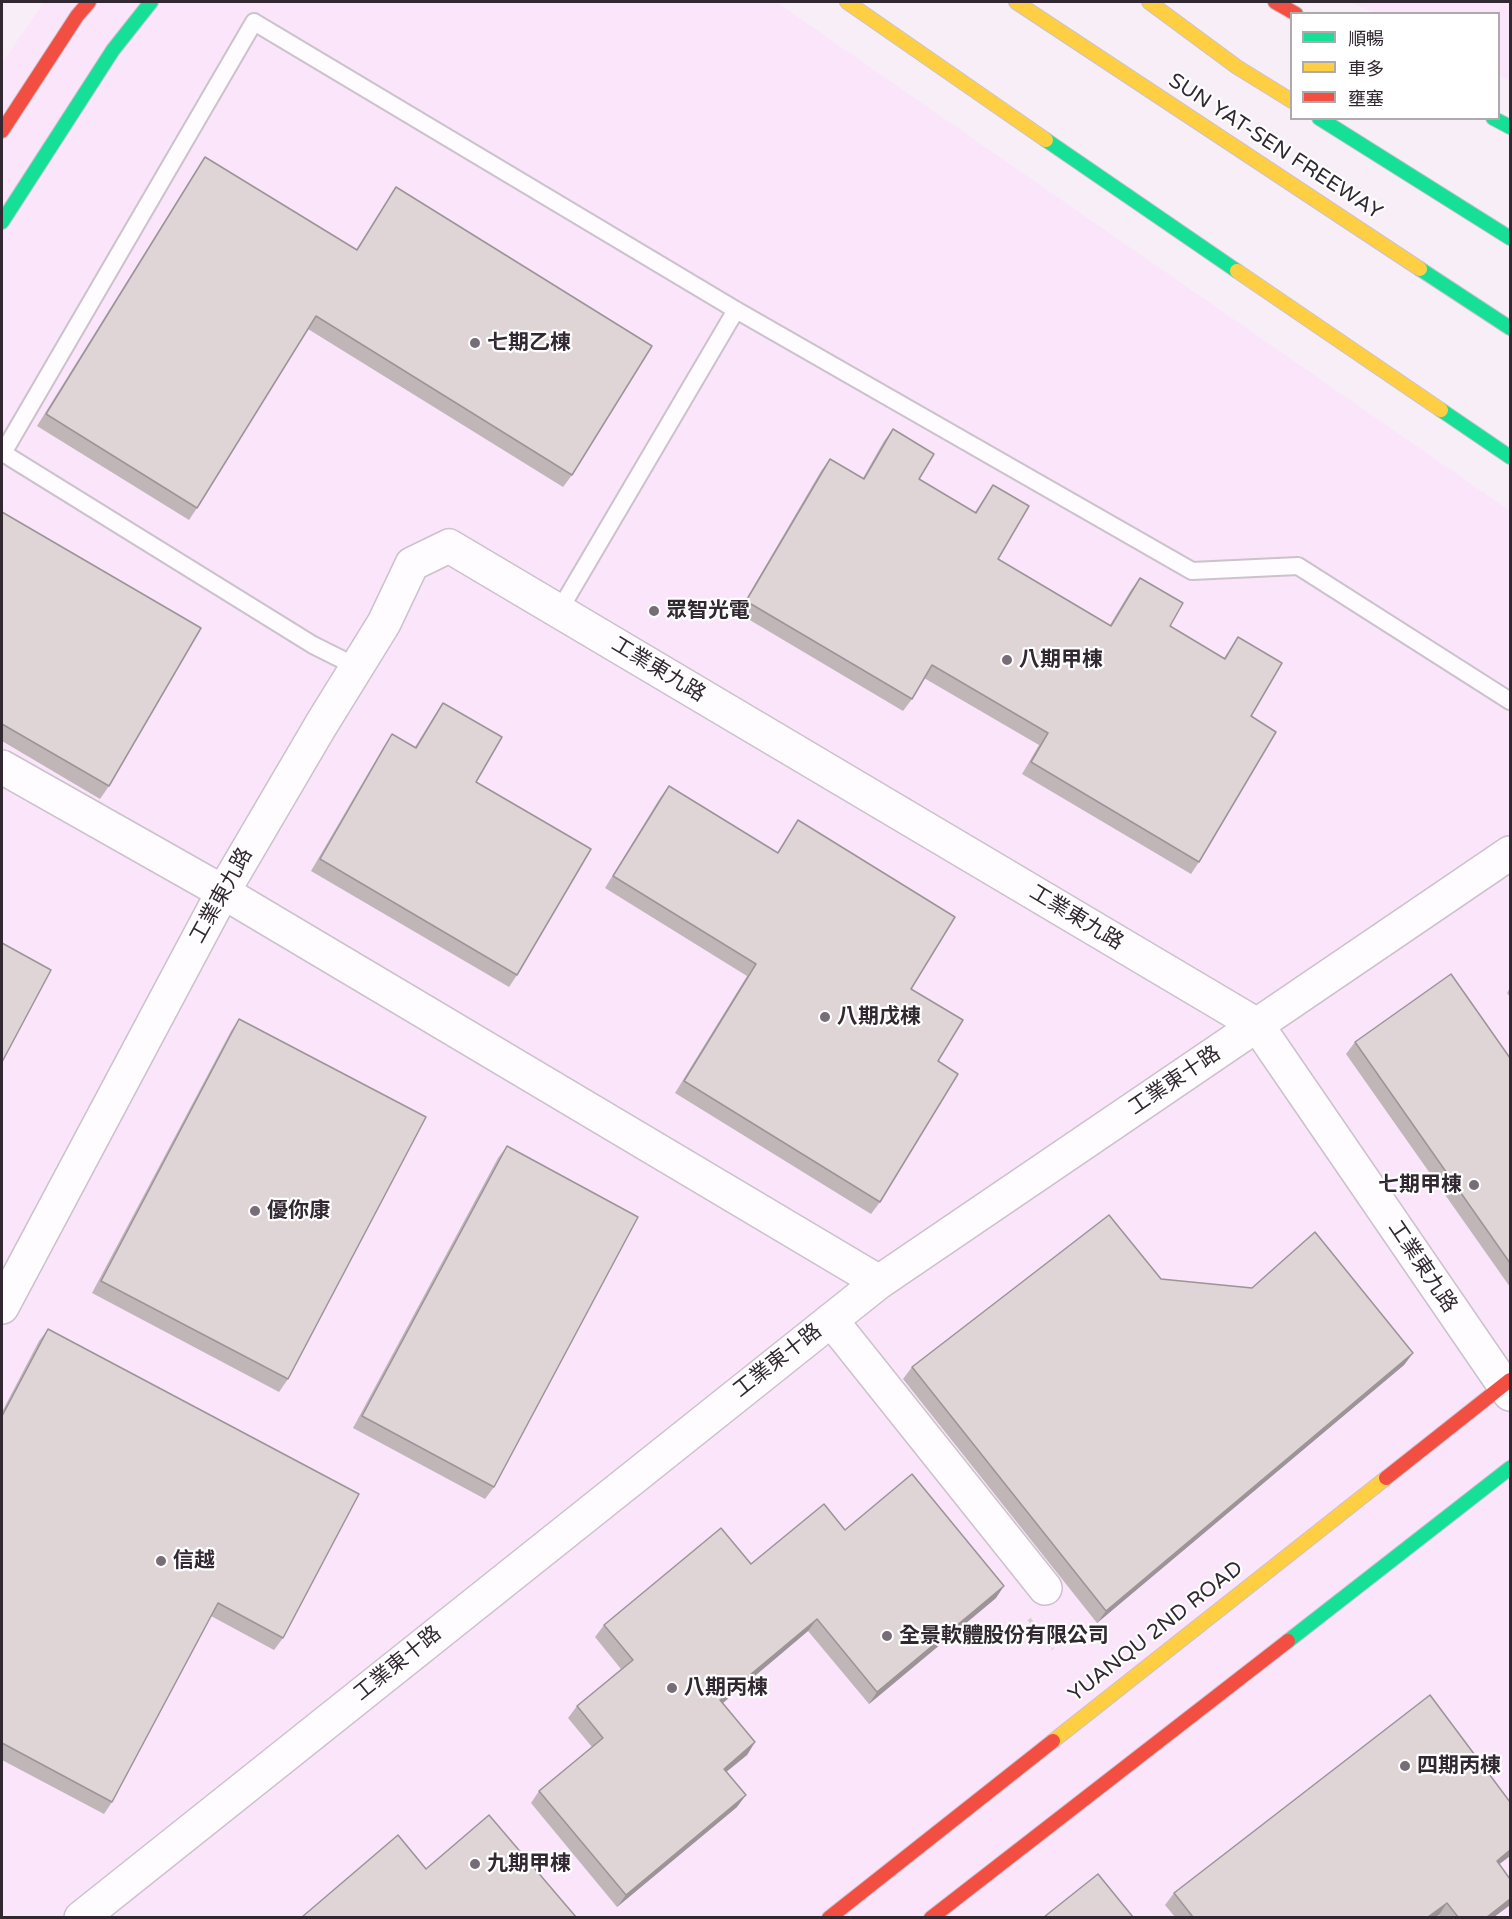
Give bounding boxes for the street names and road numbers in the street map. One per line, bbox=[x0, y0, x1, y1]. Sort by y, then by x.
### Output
street label: SUN YAT-SEN FREEWAY bbox=[1163, 68, 1387, 226]
street label: 工業東九路 bbox=[607, 632, 709, 708]
street label: 工業東九路 bbox=[186, 844, 258, 948]
street label: 工業東九路 bbox=[1025, 880, 1127, 956]
street label: 工業東十路 bbox=[1124, 1041, 1226, 1121]
street label: 工業東九路 bbox=[1382, 1216, 1462, 1318]
street label: 工業東十路 bbox=[729, 1319, 827, 1403]
street label: YUANQU 2ND ROAD bbox=[1064, 1556, 1248, 1708]
street label: 工業東十路 bbox=[349, 1621, 447, 1707]

